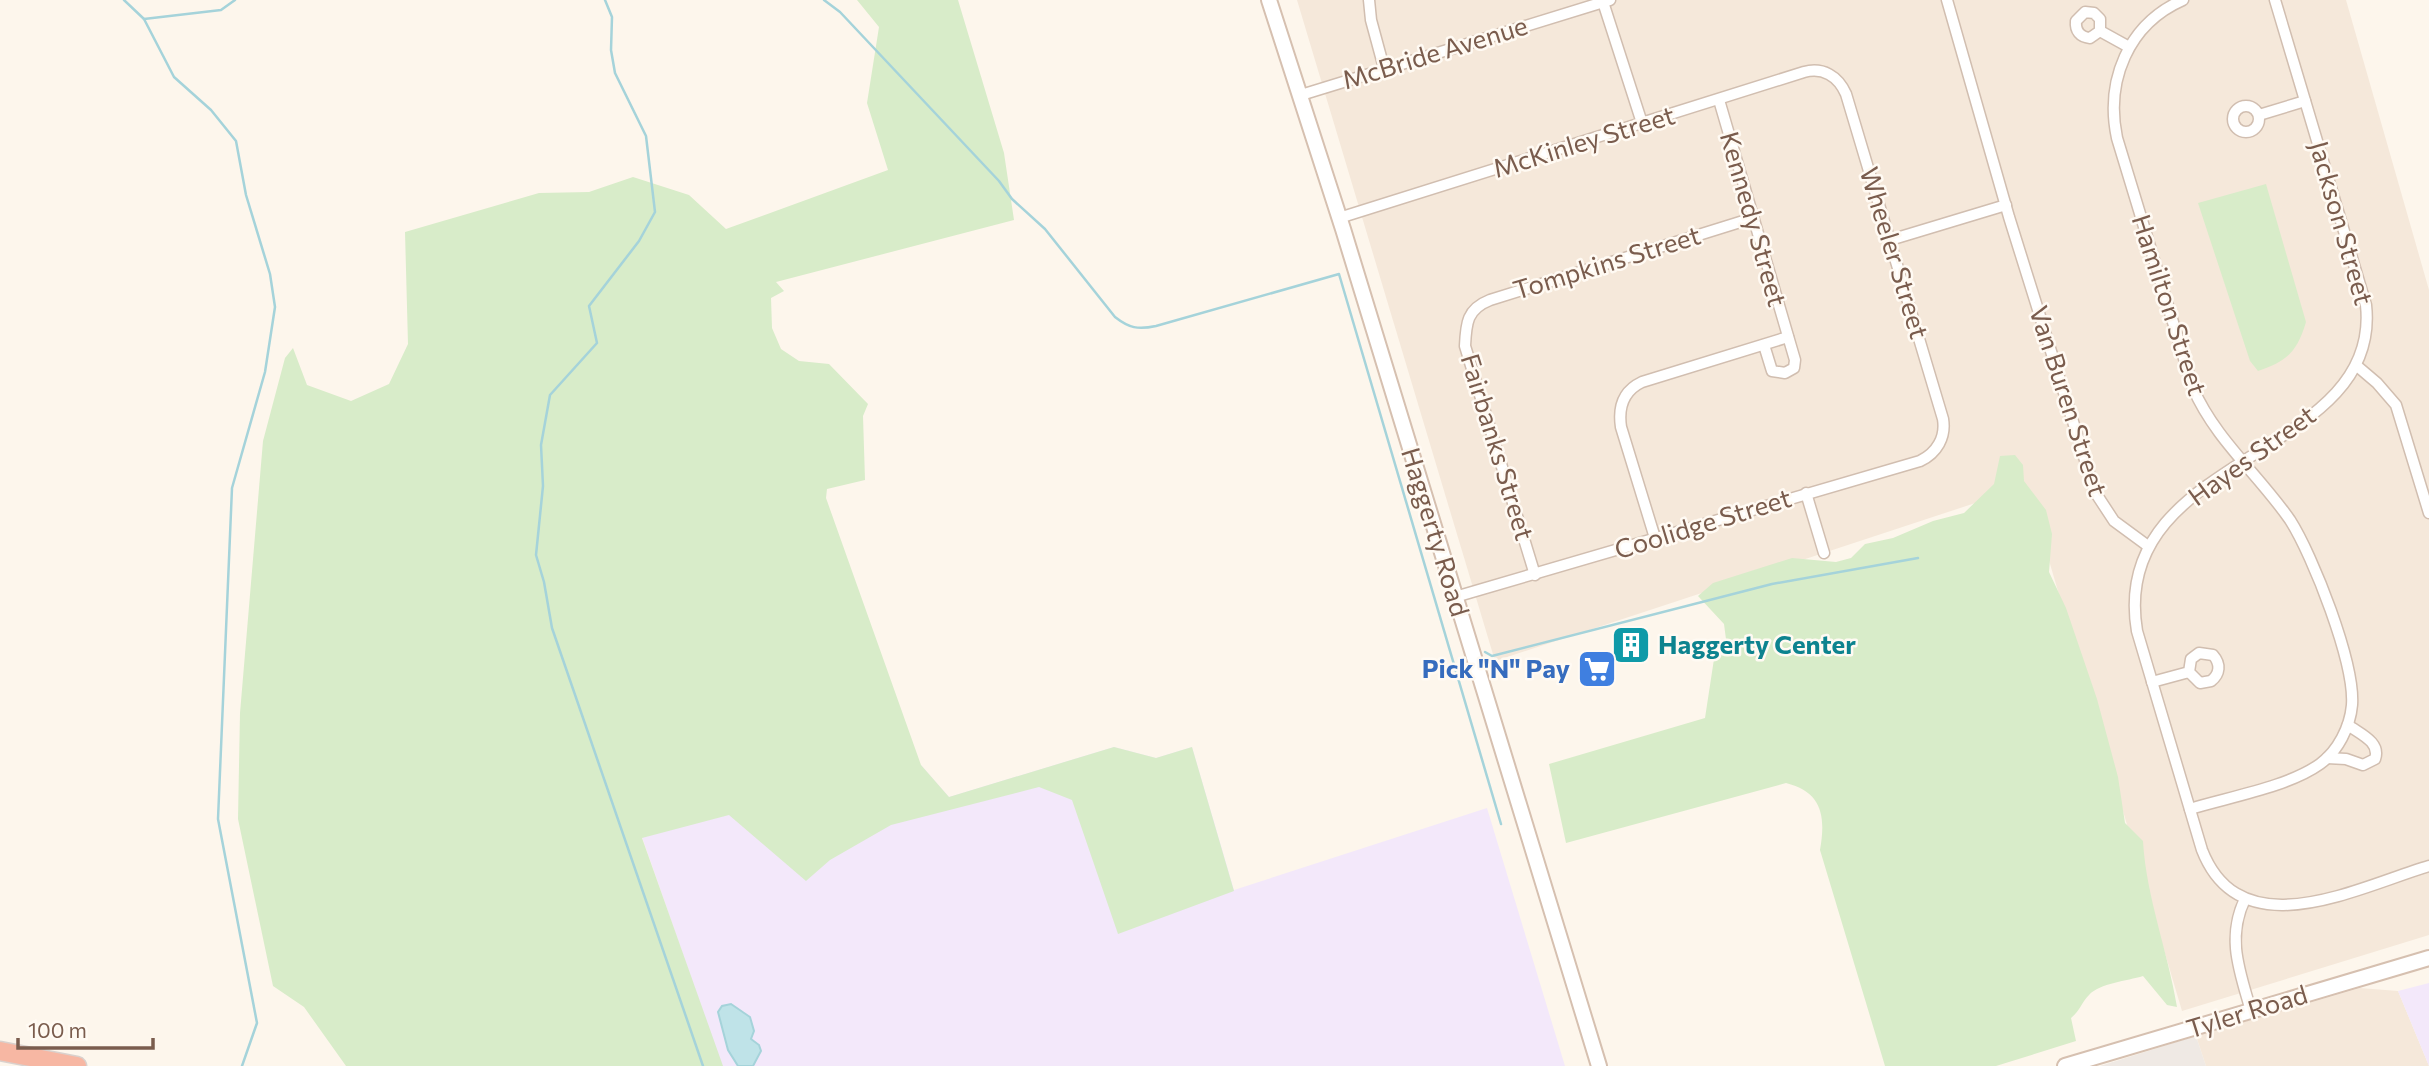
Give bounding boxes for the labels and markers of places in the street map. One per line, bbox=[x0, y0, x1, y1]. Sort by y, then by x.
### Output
building icon: Haggerty Center bbox=[1610, 624, 1652, 666]
place label: Haggerty Center bbox=[1658, 628, 1856, 659]
supermarket icon: Pick "N" Pay bbox=[1576, 648, 1618, 690]
place label: Pick "N" Pay bbox=[1422, 652, 1570, 683]

